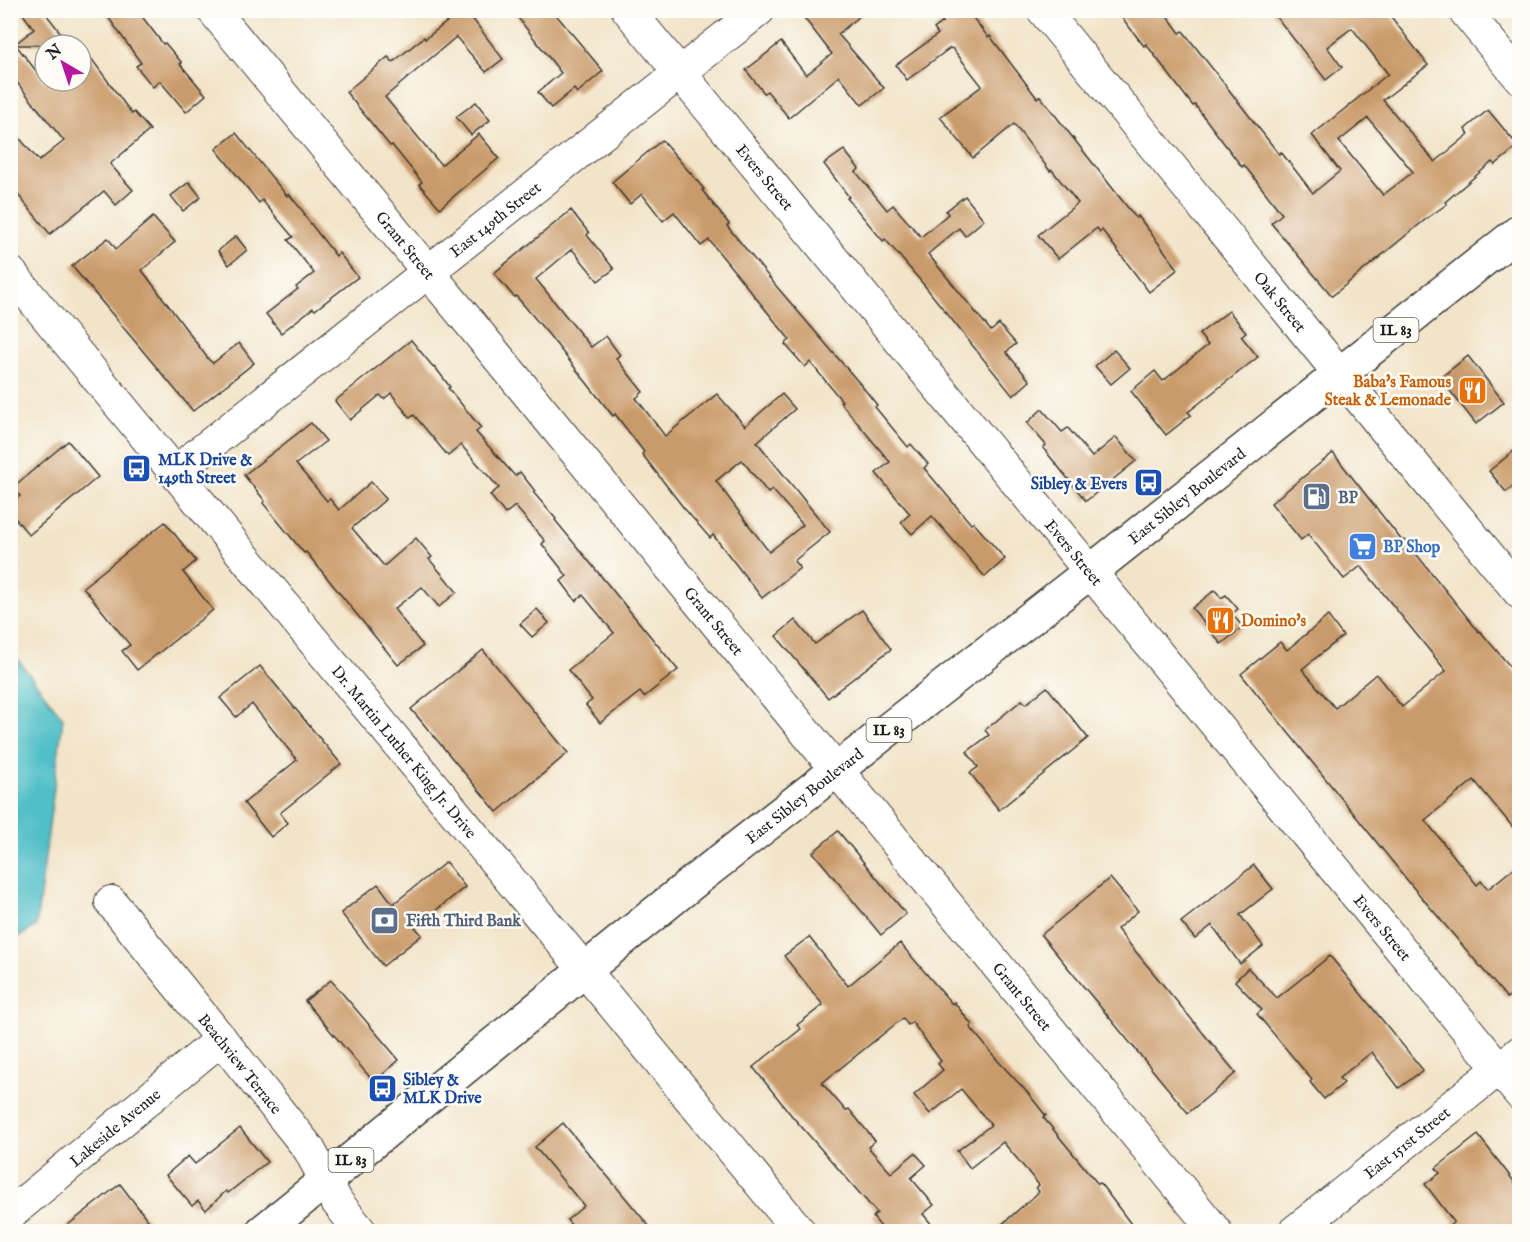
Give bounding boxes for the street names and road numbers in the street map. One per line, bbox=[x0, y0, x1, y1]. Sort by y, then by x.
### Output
street label: Evers Street bbox=[731, 141, 797, 216]
street label: East 149th Street bbox=[447, 178, 546, 263]
street label: Grant Street bbox=[370, 208, 439, 285]
street label: Oak Street bbox=[1248, 269, 1310, 337]
road number: IL 83 bbox=[1374, 318, 1418, 342]
street label: East Sibley Boulevard bbox=[1125, 444, 1251, 550]
street label: Evers Street bbox=[1039, 516, 1106, 591]
street label: Grant Street bbox=[679, 584, 747, 661]
street label: Dr. Martin Luther King Jr. Drive bbox=[326, 662, 480, 843]
road number: IL 83 bbox=[866, 718, 912, 742]
street label: East Sibley Boulevard bbox=[742, 744, 869, 849]
street label: Evers Street bbox=[1348, 891, 1415, 966]
street label: Grant Street bbox=[987, 959, 1055, 1036]
street label: Beachview Terrace bbox=[193, 1010, 285, 1119]
street label: Lakeside Avenue bbox=[66, 1085, 166, 1172]
street label: East 151st Street bbox=[1361, 1103, 1455, 1184]
road number: IL 83 bbox=[328, 1148, 374, 1172]

